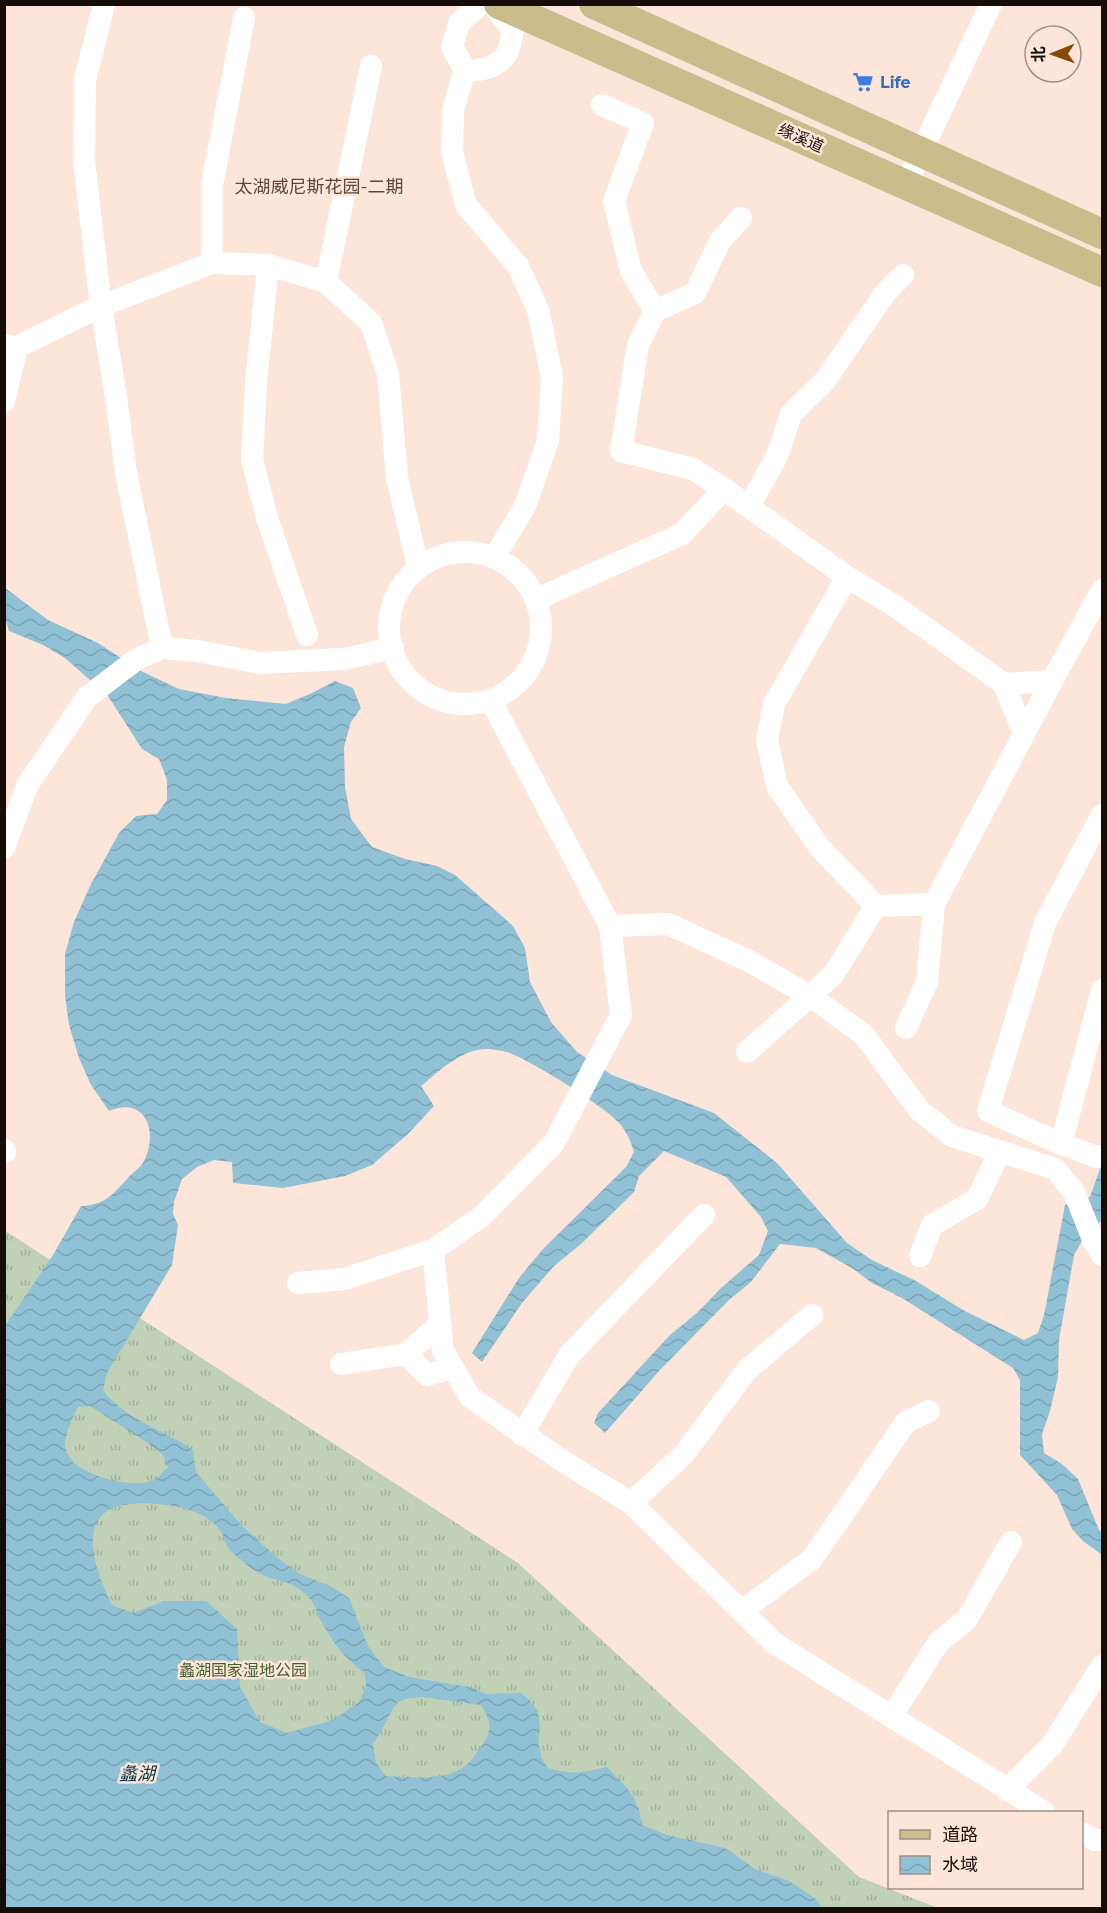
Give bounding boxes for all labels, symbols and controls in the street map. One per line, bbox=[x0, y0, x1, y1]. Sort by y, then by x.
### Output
north arrow bbox=[1023, 24, 1083, 84]
text: 北 bbox=[1029, 46, 1048, 62]
supermarket icon: Life bbox=[851, 70, 875, 94]
place label: Life bbox=[880, 73, 911, 92]
street label: 缘溪道 bbox=[775, 120, 827, 156]
district label: 太湖威尼斯花园-二期 bbox=[235, 176, 403, 198]
park label: 蠡湖国家湿地公园 bbox=[179, 1661, 307, 1680]
water label: 蠡湖 bbox=[119, 1763, 158, 1785]
legend bbox=[888, 1811, 1083, 1889]
text: 道路 bbox=[942, 1824, 978, 1846]
text: 水域 bbox=[942, 1854, 978, 1876]

